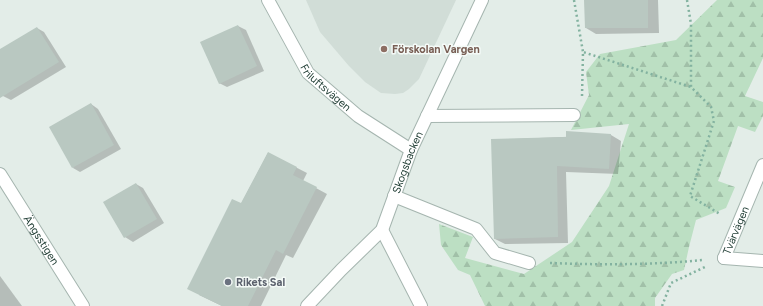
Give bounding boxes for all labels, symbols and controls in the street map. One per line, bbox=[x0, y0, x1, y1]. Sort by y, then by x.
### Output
place label: Förskolan Vargen bbox=[392, 43, 480, 56]
marker: Förskolan Vargen bbox=[379, 44, 389, 54]
street label: Friluftsvägen bbox=[298, 62, 354, 114]
street label: Skogsbacken bbox=[389, 129, 425, 195]
street label: Tvärvägen bbox=[720, 204, 751, 256]
street label: Ängsstigen bbox=[21, 213, 62, 267]
place label: Rikets Sal bbox=[236, 276, 285, 289]
marker: Rikets Sal bbox=[223, 277, 233, 287]

